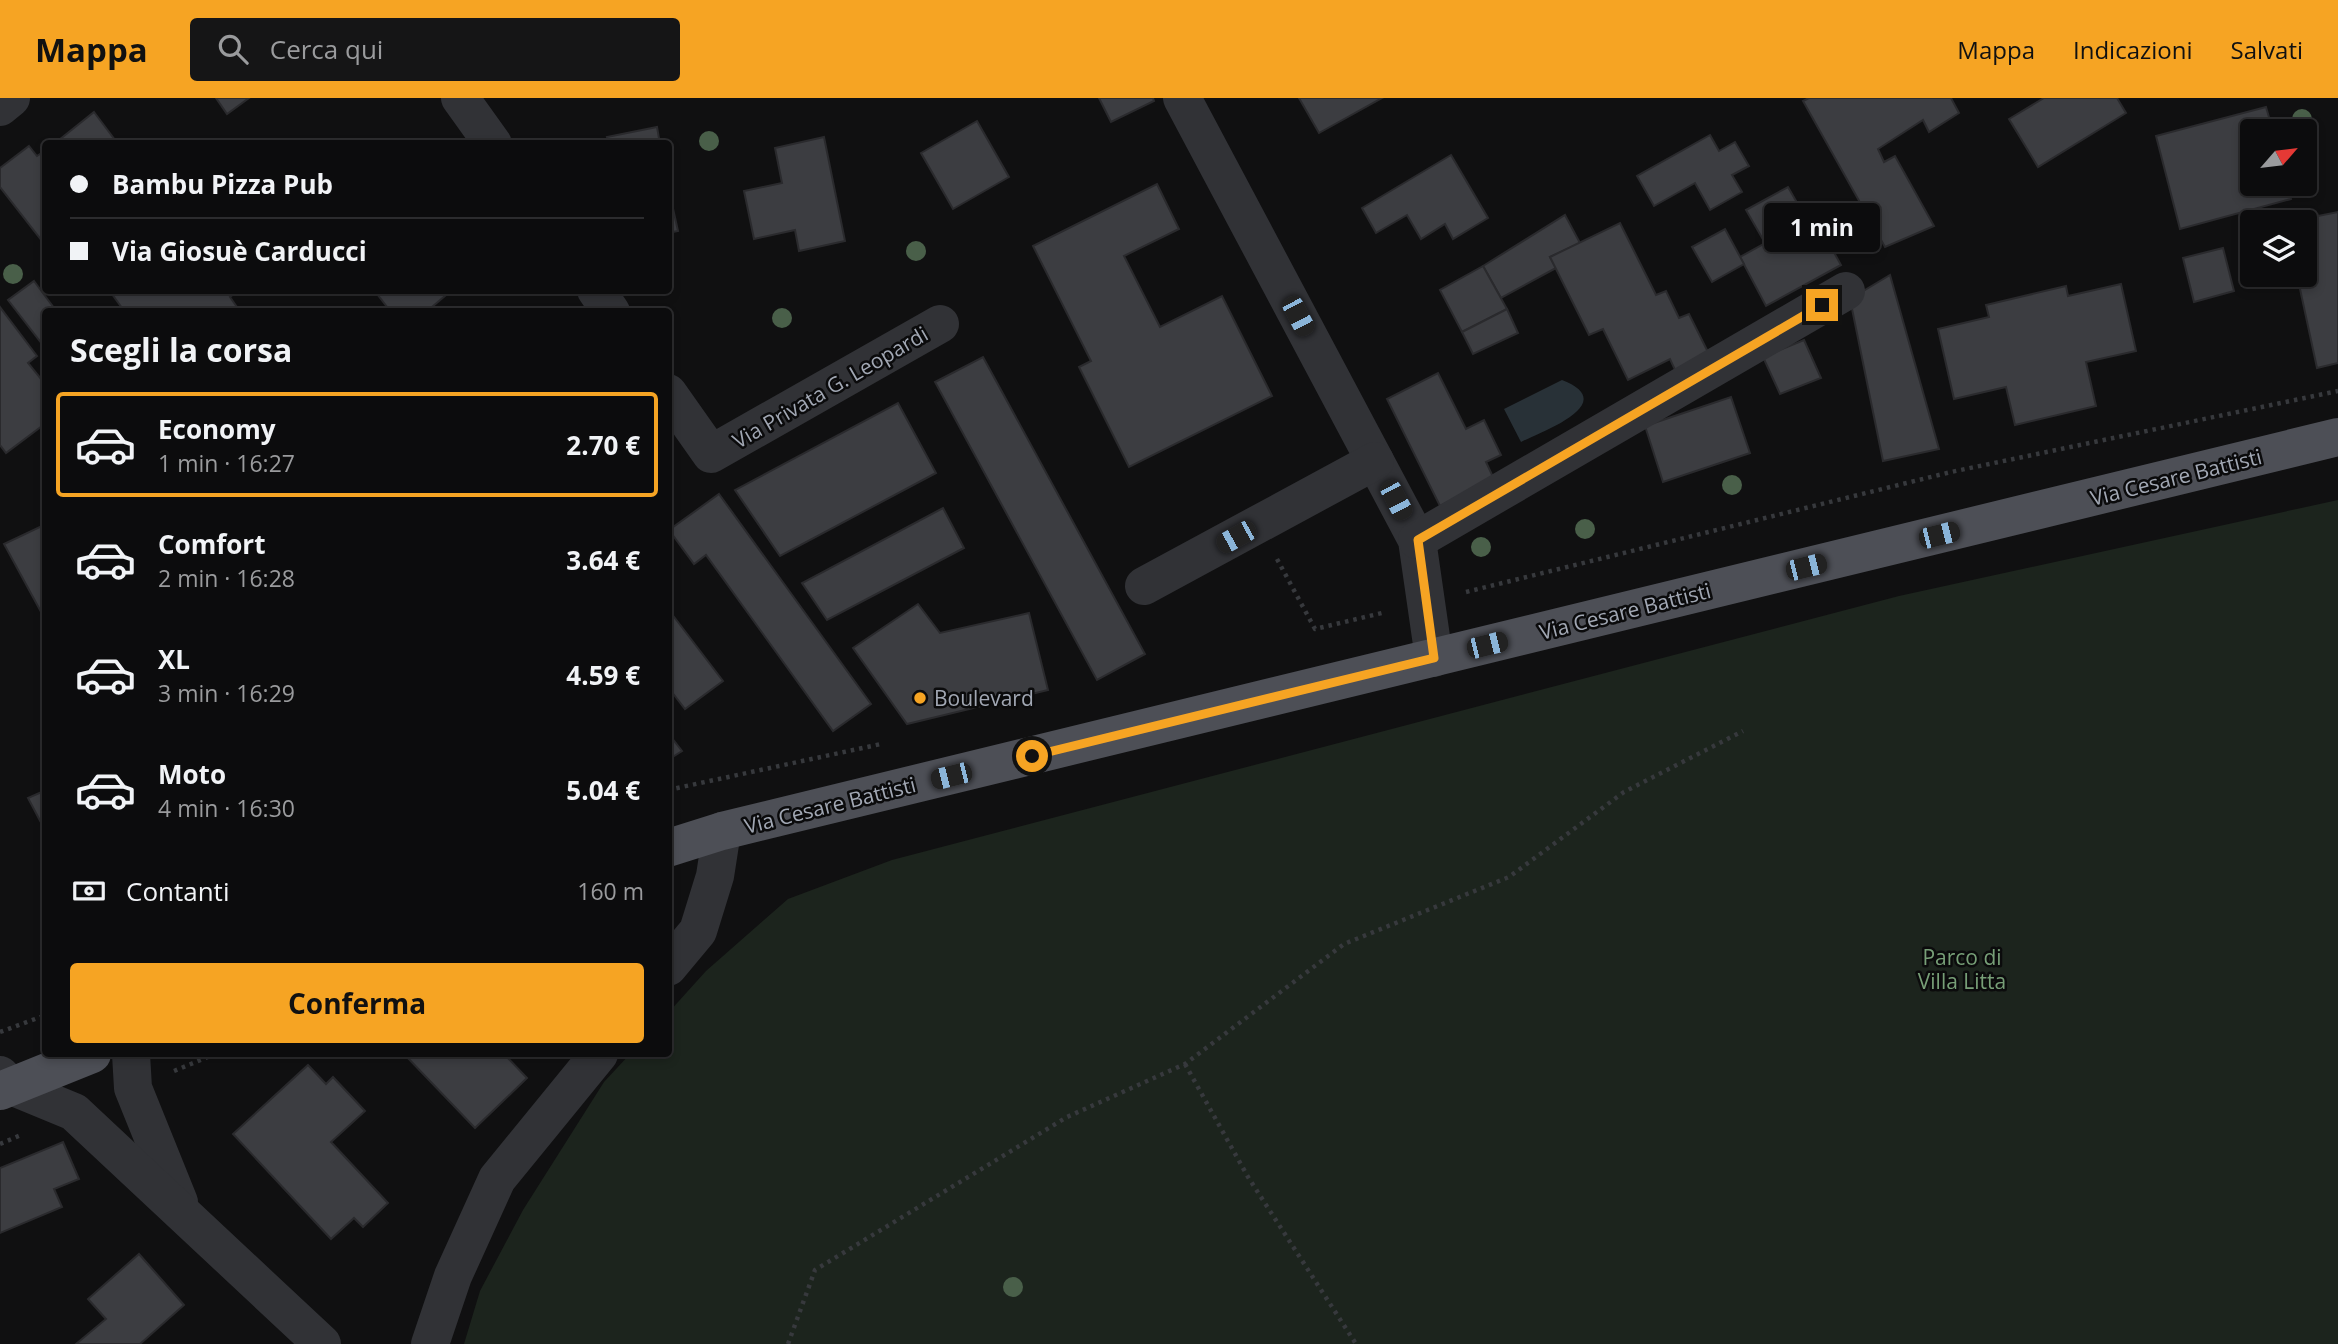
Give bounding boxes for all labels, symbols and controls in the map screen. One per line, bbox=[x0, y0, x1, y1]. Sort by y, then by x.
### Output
search box bbox=[190, 18, 680, 81]
text: Mappa bbox=[35, 27, 148, 72]
icon: search bbox=[214, 30, 252, 68]
text: Cerca qui bbox=[270, 31, 383, 67]
text: Mappa bbox=[1957, 33, 2035, 66]
text: Indicazioni bbox=[2073, 33, 2193, 66]
text: Salvati bbox=[2231, 33, 2303, 66]
north arrow bbox=[2240, 119, 2317, 196]
map controls bbox=[2240, 119, 2317, 287]
text: Bambu Pizza Pub bbox=[112, 166, 333, 202]
callout: 1 min bbox=[1764, 204, 1880, 252]
button: layers bbox=[2240, 210, 2317, 287]
text: 1 min bbox=[1790, 211, 1854, 243]
text: Via Giosuè Carducci bbox=[112, 233, 367, 269]
route end bbox=[1806, 289, 1838, 321]
car bbox=[1279, 293, 1318, 339]
street label: Via Privata G. Leopardi bbox=[727, 320, 933, 454]
text: Scegli la corsa bbox=[70, 328, 292, 371]
text: Economy bbox=[158, 411, 276, 447]
icon: car bbox=[74, 413, 137, 476]
text: 2.70 € bbox=[566, 427, 640, 463]
street label: Via Cesare Battisti bbox=[2087, 442, 2265, 512]
text: 1 min · 16:27 bbox=[158, 447, 295, 479]
car bbox=[1377, 477, 1416, 523]
car bbox=[1213, 518, 1260, 556]
car bbox=[1917, 520, 1962, 550]
text: Comfort bbox=[158, 526, 265, 562]
icon: car bbox=[74, 528, 137, 591]
text: 3.64 € bbox=[566, 542, 640, 578]
car bbox=[1784, 552, 1829, 582]
text: 2 min · 16:28 bbox=[158, 562, 295, 594]
street label: Via Cesare Battisti bbox=[1536, 576, 1714, 646]
car bbox=[1465, 630, 1510, 660]
text: XL bbox=[158, 641, 190, 677]
icon: car bbox=[74, 643, 137, 706]
text: 4.59 € bbox=[566, 657, 640, 693]
text: 3 min · 16:29 bbox=[158, 677, 295, 709]
place label: Boulevard bbox=[934, 684, 1034, 712]
marker: Boulevard bbox=[912, 690, 928, 706]
route start bbox=[1016, 740, 1048, 772]
text: Moto bbox=[158, 756, 226, 792]
icon: car bbox=[74, 758, 137, 821]
car bbox=[929, 761, 974, 791]
street label: Via Cesare Battisti bbox=[741, 770, 919, 840]
text: 5.04 € bbox=[566, 772, 640, 808]
text: 4 min · 16:30 bbox=[158, 792, 295, 824]
icon: cash bbox=[70, 872, 108, 910]
text: Contanti bbox=[126, 873, 229, 909]
text: 160 m bbox=[577, 875, 644, 907]
park label: Parco di Villa Litta bbox=[1918, 943, 2006, 995]
button: Conferma bbox=[70, 963, 644, 1043]

